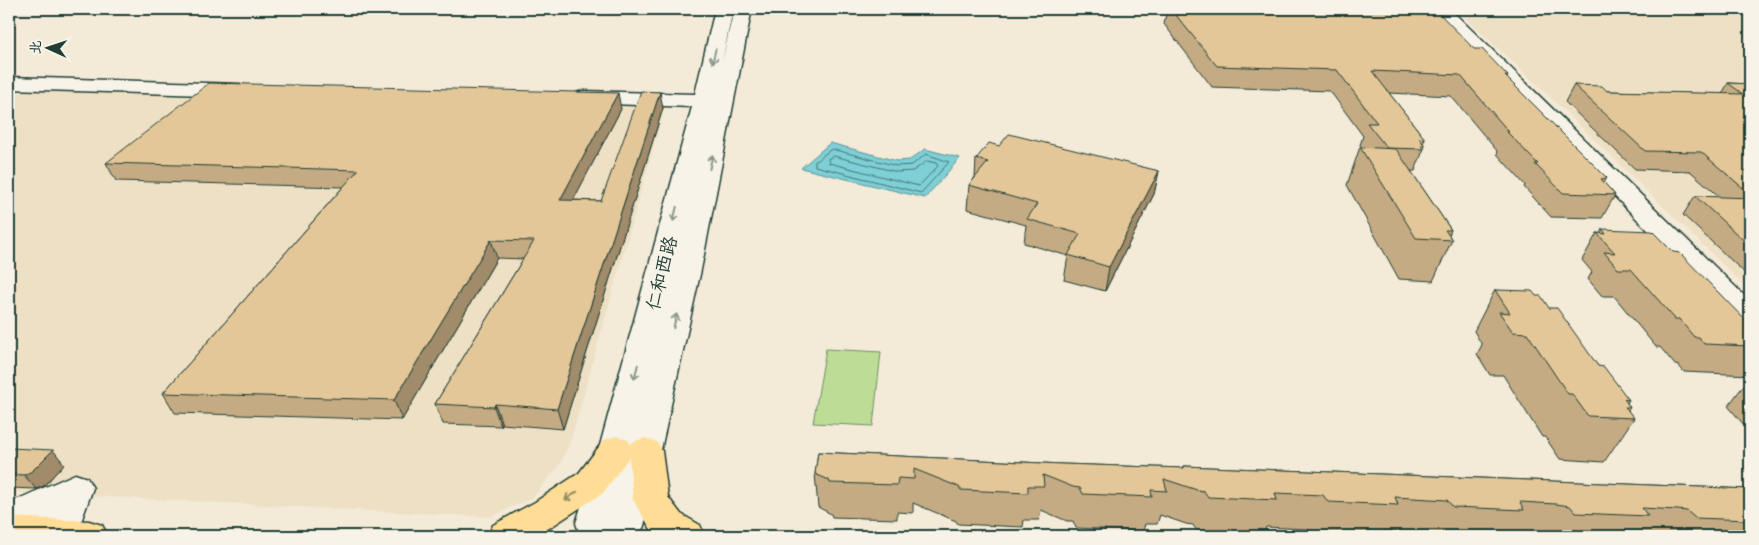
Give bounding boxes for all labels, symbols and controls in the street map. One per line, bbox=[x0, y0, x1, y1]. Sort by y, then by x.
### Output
north arrow bbox=[22, 22, 72, 72]
text: 北 bbox=[27, 40, 47, 55]
one-way arrow bbox=[709, 48, 718, 64]
one-way arrow bbox=[707, 155, 716, 171]
one-way arrow bbox=[670, 206, 679, 222]
street label: 仁和西路 bbox=[642, 234, 687, 314]
one-way arrow bbox=[671, 313, 680, 329]
one-way arrow bbox=[631, 363, 640, 379]
one-way arrow bbox=[564, 491, 578, 501]

